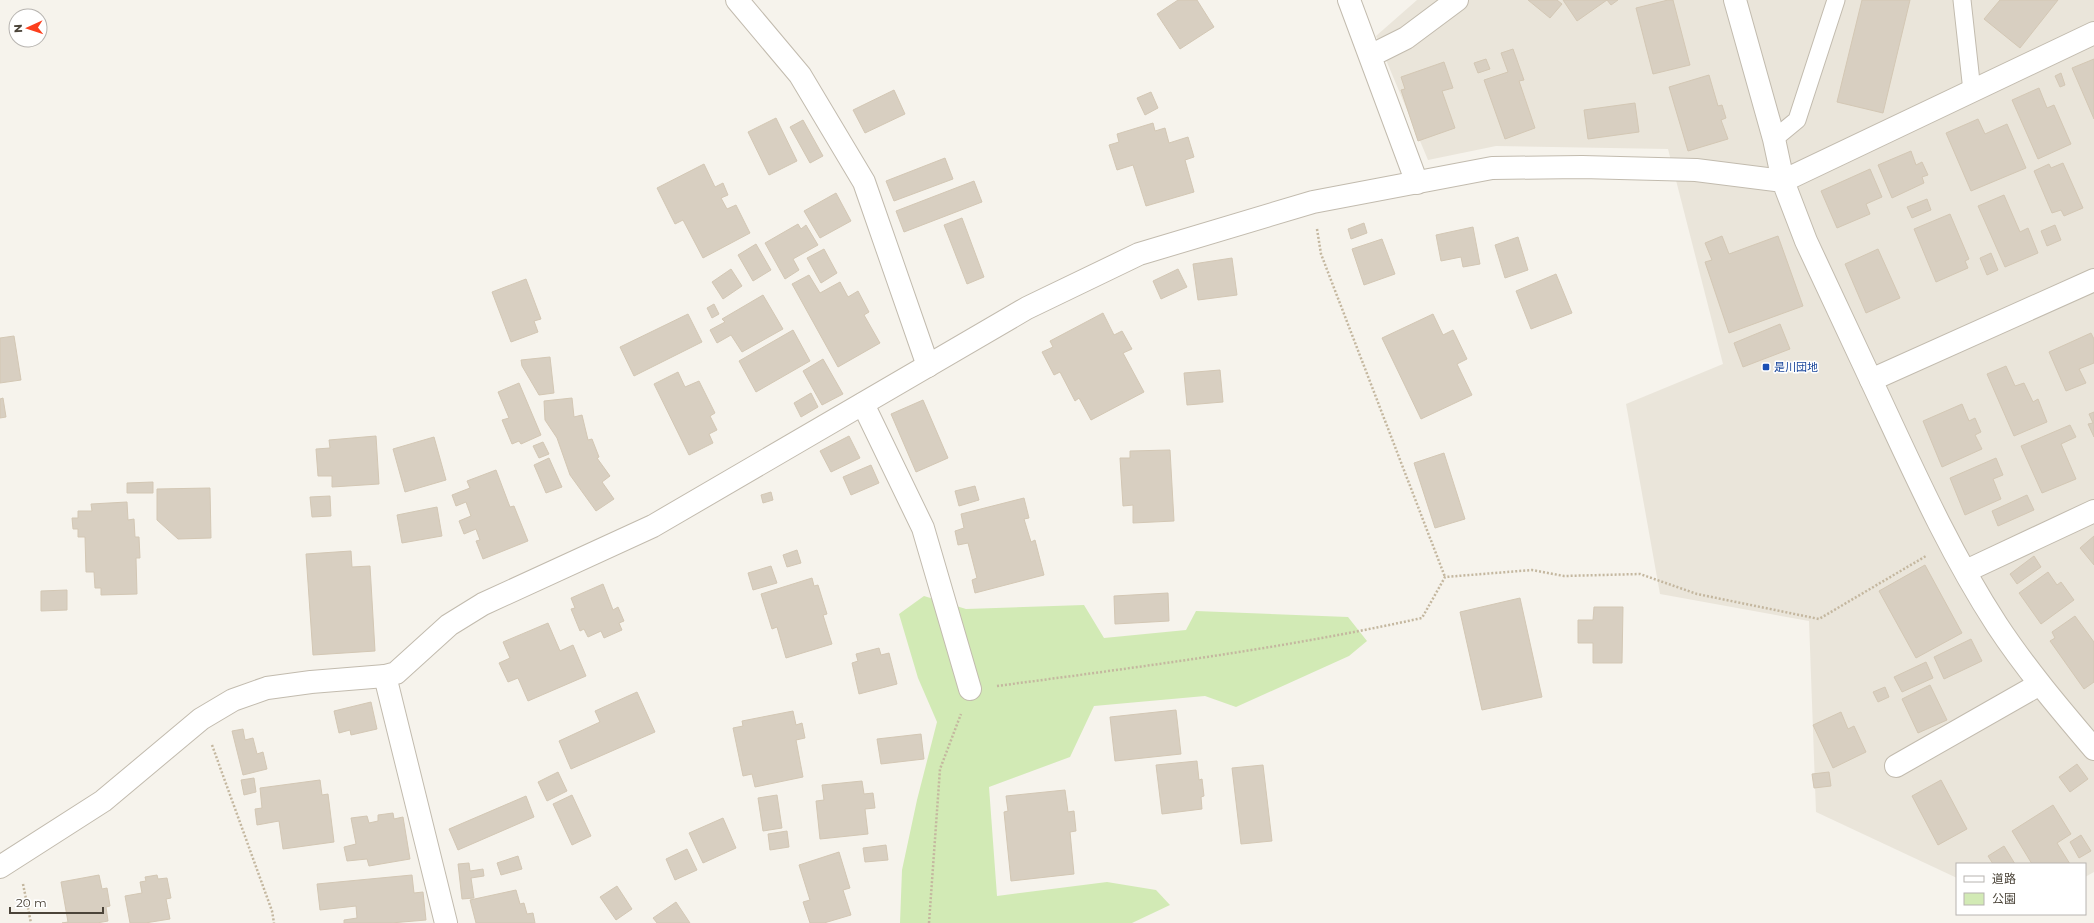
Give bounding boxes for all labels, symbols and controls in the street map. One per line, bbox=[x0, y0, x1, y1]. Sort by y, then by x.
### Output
north arrow bbox=[8, 8, 48, 48]
text: N bbox=[11, 24, 25, 33]
place label: 是川団地 bbox=[1774, 360, 1818, 374]
marker: 是川団地 bbox=[1761, 362, 1771, 372]
legend bbox=[1956, 863, 2086, 915]
text: 道路 bbox=[1992, 871, 2016, 886]
scale bar bbox=[10, 889, 103, 915]
text: 公園 bbox=[1992, 891, 2016, 906]
text: 20 m bbox=[16, 895, 47, 910]

